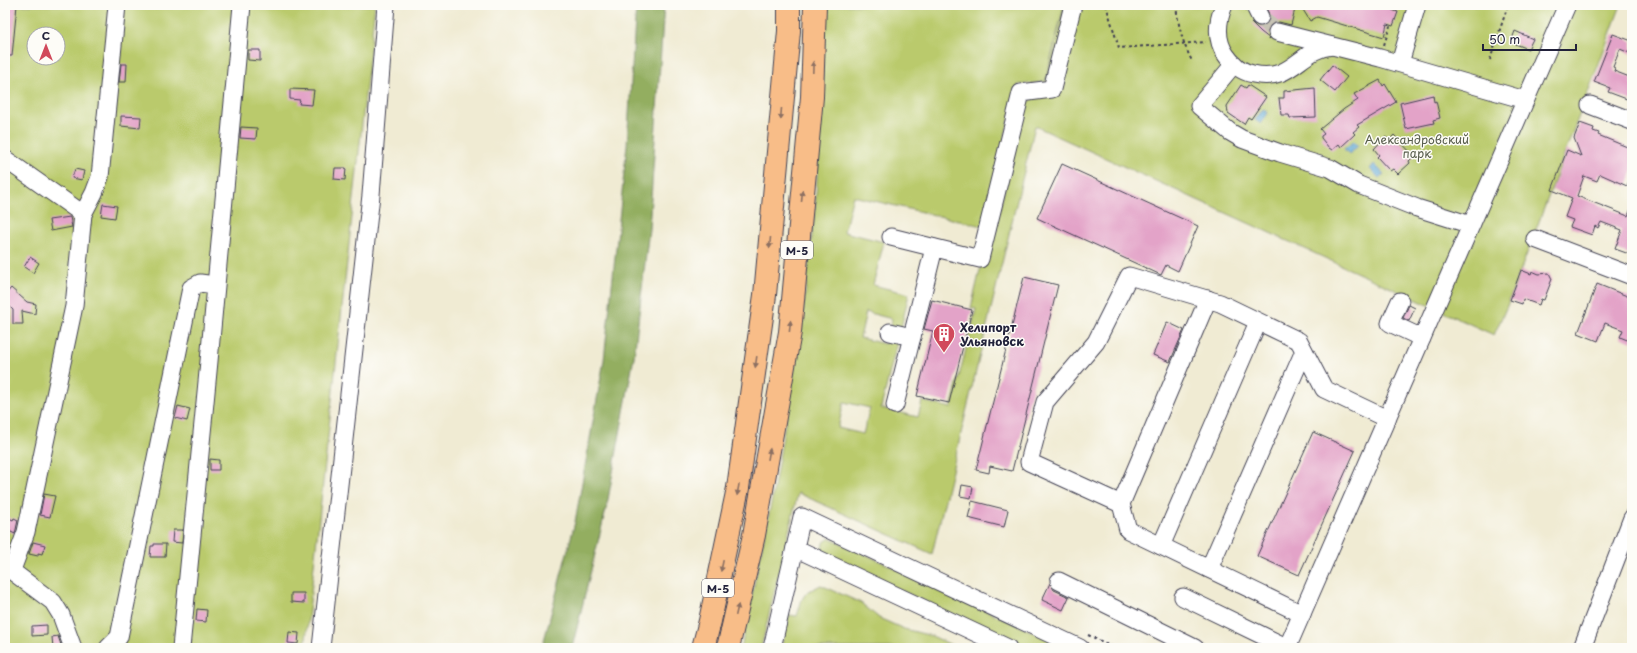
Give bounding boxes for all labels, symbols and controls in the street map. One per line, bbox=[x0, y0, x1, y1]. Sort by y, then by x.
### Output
north arrow bbox=[26, 26, 66, 66]
scale bar bbox=[1483, 26, 1576, 52]
text: С bbox=[42, 27, 50, 44]
text: 50 m bbox=[1489, 30, 1520, 48]
one-way arrow bbox=[809, 61, 816, 73]
one-way arrow bbox=[778, 108, 785, 120]
park label: Александровский парк bbox=[1365, 130, 1469, 162]
one-way arrow bbox=[799, 190, 806, 202]
one-way arrow bbox=[766, 237, 773, 249]
road number: М-5 bbox=[781, 241, 813, 259]
place label: Хелипорт Ульяновск bbox=[960, 318, 1024, 350]
one-way arrow bbox=[787, 320, 794, 332]
building icon: Хелипорт Ульяновск bbox=[931, 321, 957, 354]
one-way arrow bbox=[753, 356, 759, 368]
one-way arrow bbox=[766, 448, 772, 460]
one-way arrow bbox=[735, 484, 741, 497]
one-way arrow bbox=[719, 559, 725, 572]
road number: М-5 bbox=[702, 579, 734, 597]
one-way arrow bbox=[734, 604, 740, 616]

